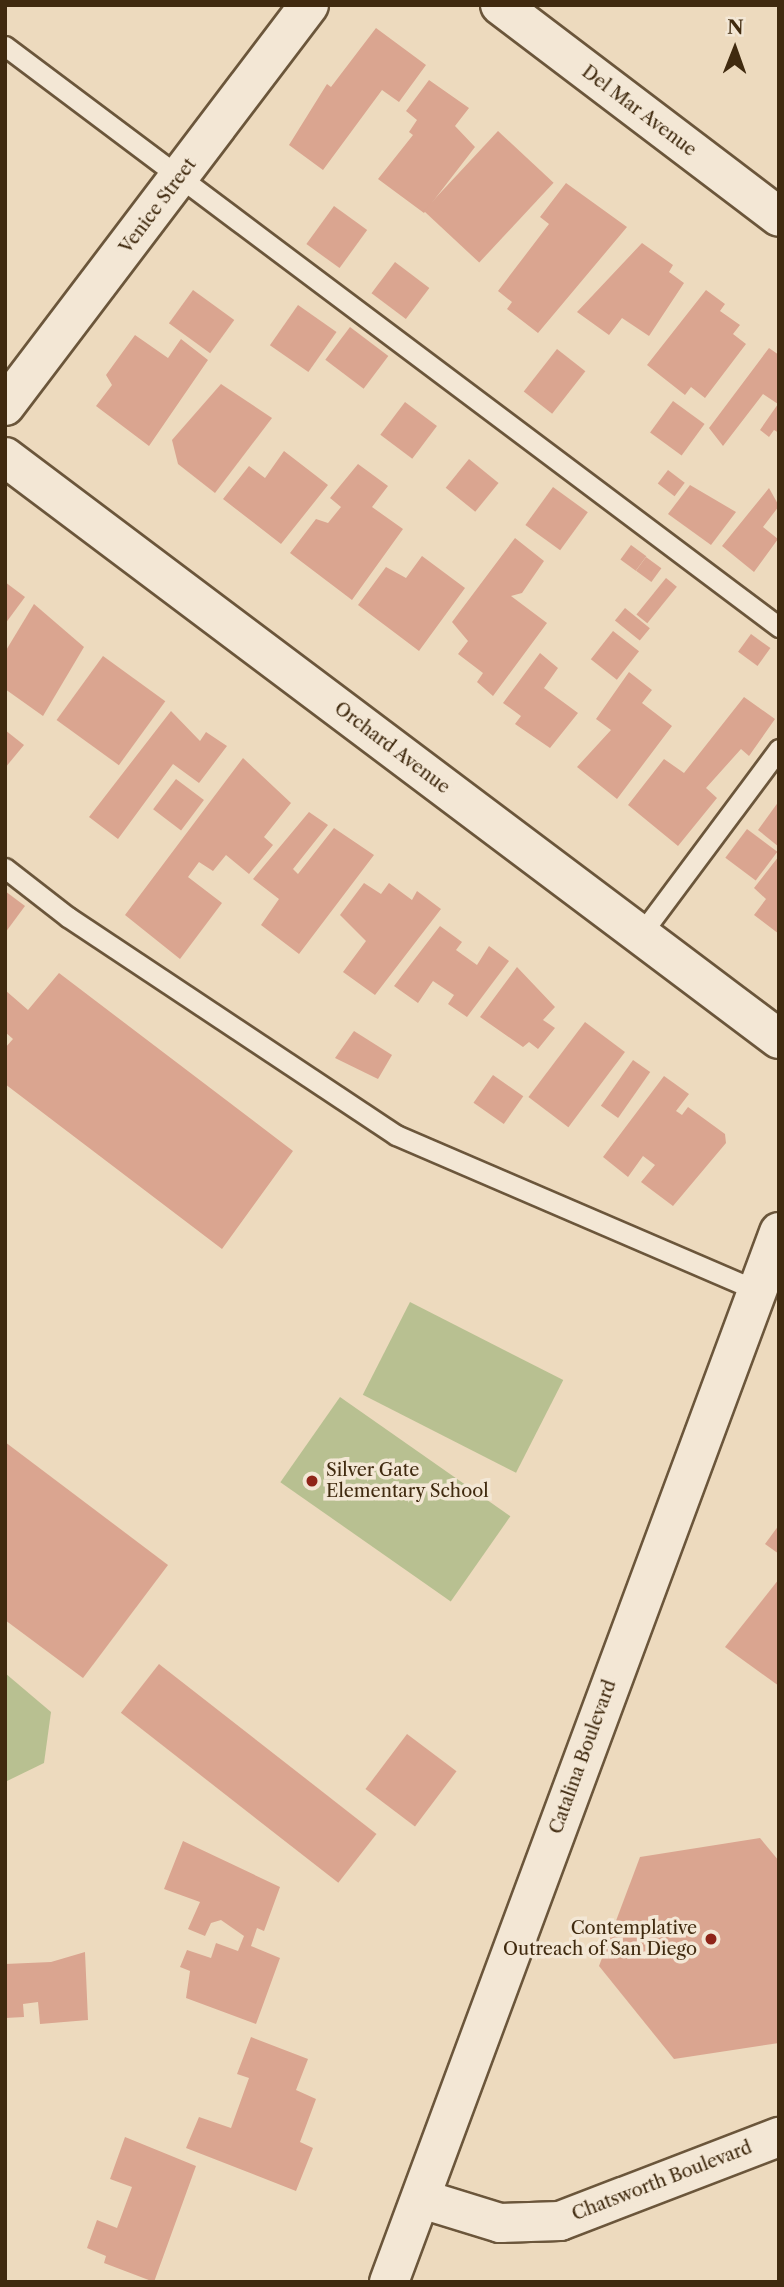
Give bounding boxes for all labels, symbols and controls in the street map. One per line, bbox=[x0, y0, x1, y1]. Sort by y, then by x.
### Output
north arrow bbox=[700, 14, 770, 84]
text: N bbox=[727, 16, 744, 39]
street label: Del Mar Avenue bbox=[577, 61, 701, 161]
street label: Venice Street bbox=[115, 154, 201, 258]
street label: Orchard Avenue bbox=[330, 697, 454, 799]
place label: Silver Gate Elementary School bbox=[326, 1460, 489, 1502]
marker: Silver Gate Elementary School bbox=[304, 1473, 320, 1489]
street label: Catalina Boulevard bbox=[545, 1677, 621, 1837]
place label: Contemplative Outreach of San Diego bbox=[503, 1918, 697, 1960]
marker: Contemplative Outreach of San Diego bbox=[703, 1931, 719, 1947]
street label: Chatsworth Boulevard bbox=[569, 2137, 755, 2225]

